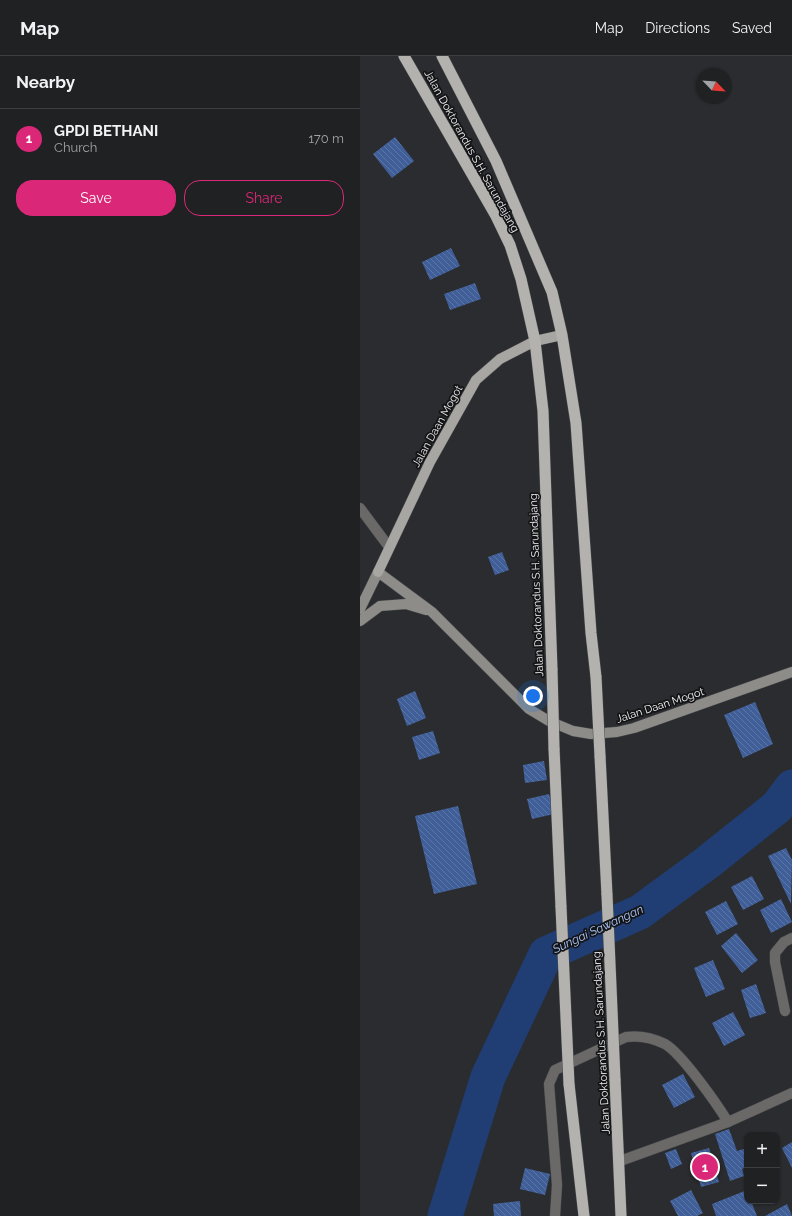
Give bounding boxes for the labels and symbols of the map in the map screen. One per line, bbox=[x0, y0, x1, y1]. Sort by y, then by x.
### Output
street label: Jalan Doktorandus S.H. Sarundajang bbox=[421, 68, 522, 235]
north arrow bbox=[696, 68, 732, 104]
street label: Jalan Daan Mogot bbox=[410, 383, 465, 469]
street label: Jalan Doktorandus S.H. Sarundajang bbox=[527, 493, 546, 677]
street label: Jalan Daan Mogot bbox=[615, 685, 706, 726]
your location bbox=[523, 686, 543, 706]
water label: Sungai Sawangan bbox=[550, 902, 646, 957]
street label: Jalan Doktorandus S.H. Sarundajang bbox=[590, 951, 613, 1135]
pin: 1 bbox=[692, 1152, 718, 1182]

